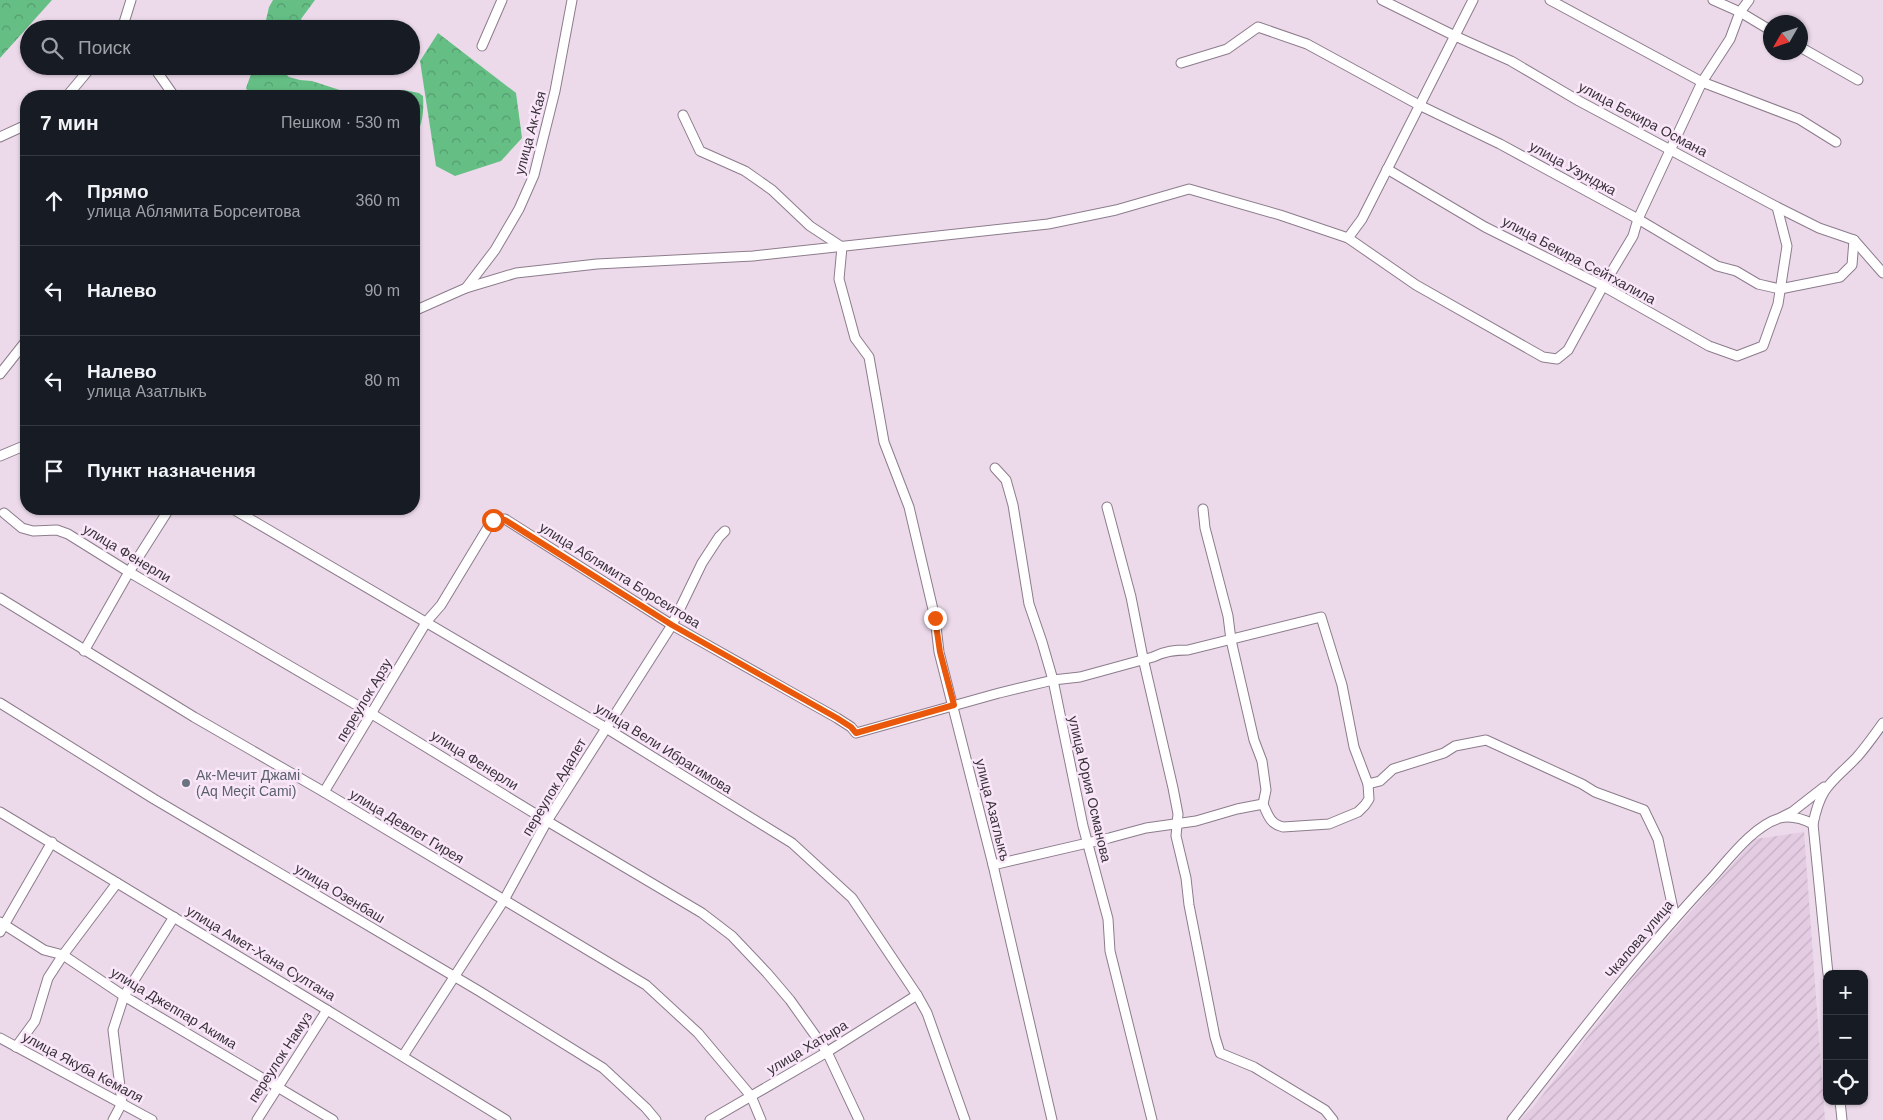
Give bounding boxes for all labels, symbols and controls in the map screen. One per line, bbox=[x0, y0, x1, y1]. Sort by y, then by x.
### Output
north arrow bbox=[1763, 15, 1808, 60]
search box bbox=[20, 20, 420, 75]
icon: search bbox=[38, 34, 66, 62]
text: Поиск bbox=[78, 37, 131, 58]
street label: улица Бекира Османа bbox=[1576, 78, 1710, 160]
street label: улица Ак-Кая bbox=[511, 89, 549, 177]
text: 7 мин bbox=[40, 111, 99, 134]
text: Пешком · 530 m bbox=[281, 114, 400, 131]
street label: улица Узунджа bbox=[1527, 138, 1619, 199]
text: Прямо bbox=[87, 181, 149, 202]
icon: ahead bbox=[40, 187, 68, 215]
text: 360 m bbox=[356, 192, 400, 209]
text: улица Аблямита Борсеитова bbox=[87, 203, 300, 220]
street label: улица Бекира Сейтхалила bbox=[1500, 213, 1659, 307]
icon: left bbox=[40, 277, 68, 305]
text: Налево bbox=[87, 280, 157, 301]
text: 90 m bbox=[364, 282, 400, 299]
text: Налево bbox=[87, 361, 157, 382]
icon: left bbox=[40, 367, 68, 395]
text: 80 m bbox=[364, 372, 400, 389]
text: улица Азатлыкъ bbox=[87, 383, 207, 400]
icon: arrive bbox=[40, 457, 68, 485]
text: Пункт назначения bbox=[87, 460, 256, 481]
route start bbox=[482, 509, 505, 532]
street label: улица Аблямита Борсеитова bbox=[537, 519, 704, 631]
street label: улица Фенерли bbox=[80, 520, 174, 586]
route end bbox=[924, 607, 947, 630]
street label: переулок Арзу bbox=[333, 656, 395, 744]
street label: улица Вели Ибрагимова bbox=[593, 699, 735, 797]
street label: улица Юрия Османова bbox=[1065, 714, 1115, 864]
street label: улица Фенерли bbox=[429, 727, 521, 793]
street label: переулок Адалет bbox=[519, 735, 590, 839]
street label: улица Азатлыкъ bbox=[973, 757, 1014, 863]
place label: Ак-Мечит Джамі (Aq Meçit Cami) bbox=[196, 767, 300, 799]
marker: Ак-Мечит Джамі (Aq Meçit Cami) bbox=[180, 777, 192, 789]
street label: улица Девлет Гирея bbox=[347, 786, 467, 866]
street label: улица Озенбаш bbox=[292, 860, 388, 926]
street label: Чкалова улица bbox=[1602, 897, 1676, 981]
street label: улица Амет-Хана Султана bbox=[184, 902, 339, 1004]
street label: улица Джеппар Акима bbox=[108, 964, 240, 1052]
map controls bbox=[1823, 970, 1868, 1105]
button: + bbox=[1823, 970, 1868, 1015]
street label: переулок Намуз bbox=[245, 1009, 315, 1105]
button: − bbox=[1823, 1015, 1868, 1060]
street label: улица Хатыра bbox=[764, 1017, 850, 1077]
street label: улица Якуба Кемаля bbox=[20, 1028, 146, 1106]
button: locate bbox=[1823, 1060, 1868, 1105]

